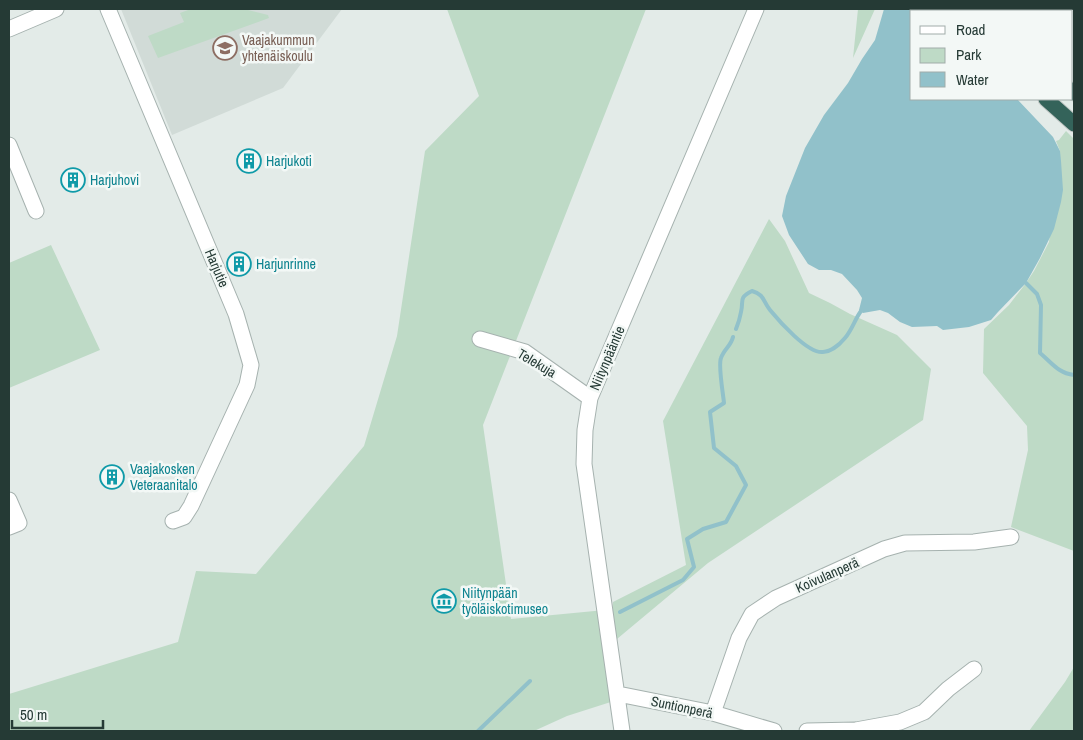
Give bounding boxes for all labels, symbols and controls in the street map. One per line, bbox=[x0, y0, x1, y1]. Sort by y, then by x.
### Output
legend bbox=[910, 10, 1073, 100]
text: Road bbox=[956, 19, 985, 40]
place label: Vaajakummun yhtenäiskoulu bbox=[242, 31, 315, 65]
school or university icon: Vaajakummun yhtenäiskoulu bbox=[212, 35, 238, 61]
text: Park bbox=[956, 44, 982, 65]
text: Water bbox=[956, 69, 988, 90]
building icon: Harjukoti bbox=[236, 148, 262, 174]
place label: Harjukoti bbox=[266, 152, 312, 170]
building icon: Harjuhovi bbox=[60, 167, 86, 193]
place label: Harjuhovi bbox=[90, 171, 139, 189]
street label: Harjutie bbox=[201, 246, 233, 290]
building icon: Harjunrinne bbox=[226, 251, 252, 277]
place label: Harjunrinne bbox=[256, 255, 316, 273]
street label: Niitynpääntie bbox=[585, 323, 629, 393]
street label: Telekuja bbox=[514, 344, 560, 382]
place label: Vaajakosken Veteraanitalo bbox=[130, 460, 198, 494]
building icon: Vaajakosken Veteraanitalo bbox=[99, 464, 125, 490]
street label: Koivulanperä bbox=[792, 553, 862, 597]
place label: Niitynpään työläiskotimuseo bbox=[462, 584, 548, 618]
museum icon: Niitynpään työläiskotimuseo bbox=[431, 588, 457, 614]
street label: Suntionperä bbox=[650, 692, 715, 722]
scale bar bbox=[12, 698, 104, 730]
text: 50 m bbox=[20, 704, 47, 725]

